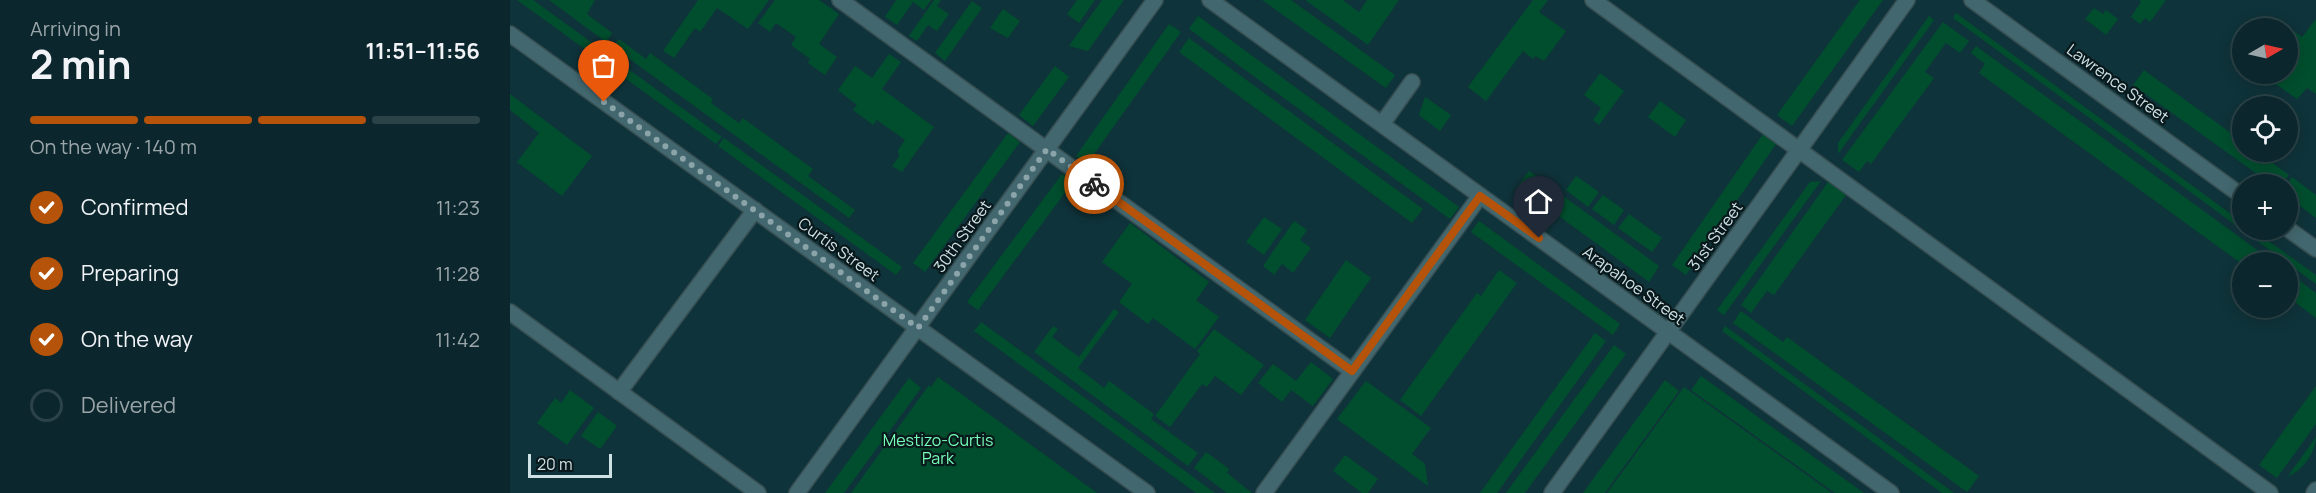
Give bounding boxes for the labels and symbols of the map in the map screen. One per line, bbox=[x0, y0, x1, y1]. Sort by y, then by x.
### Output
north arrow bbox=[2232, 18, 2298, 84]
street label: Lawrence Street bbox=[2062, 38, 2174, 128]
pin bbox=[578, 40, 629, 102]
courier bbox=[1064, 154, 1124, 214]
pin bbox=[1513, 176, 1564, 238]
street label: 30th Street bbox=[928, 195, 996, 277]
street label: 31st Street bbox=[1683, 197, 1747, 275]
street label: Curtis Street bbox=[794, 212, 884, 286]
street label: Arapahoe Street bbox=[1578, 240, 1690, 330]
park label: Mestizo-Curtis Park bbox=[883, 429, 993, 469]
scale bar bbox=[528, 451, 612, 478]

